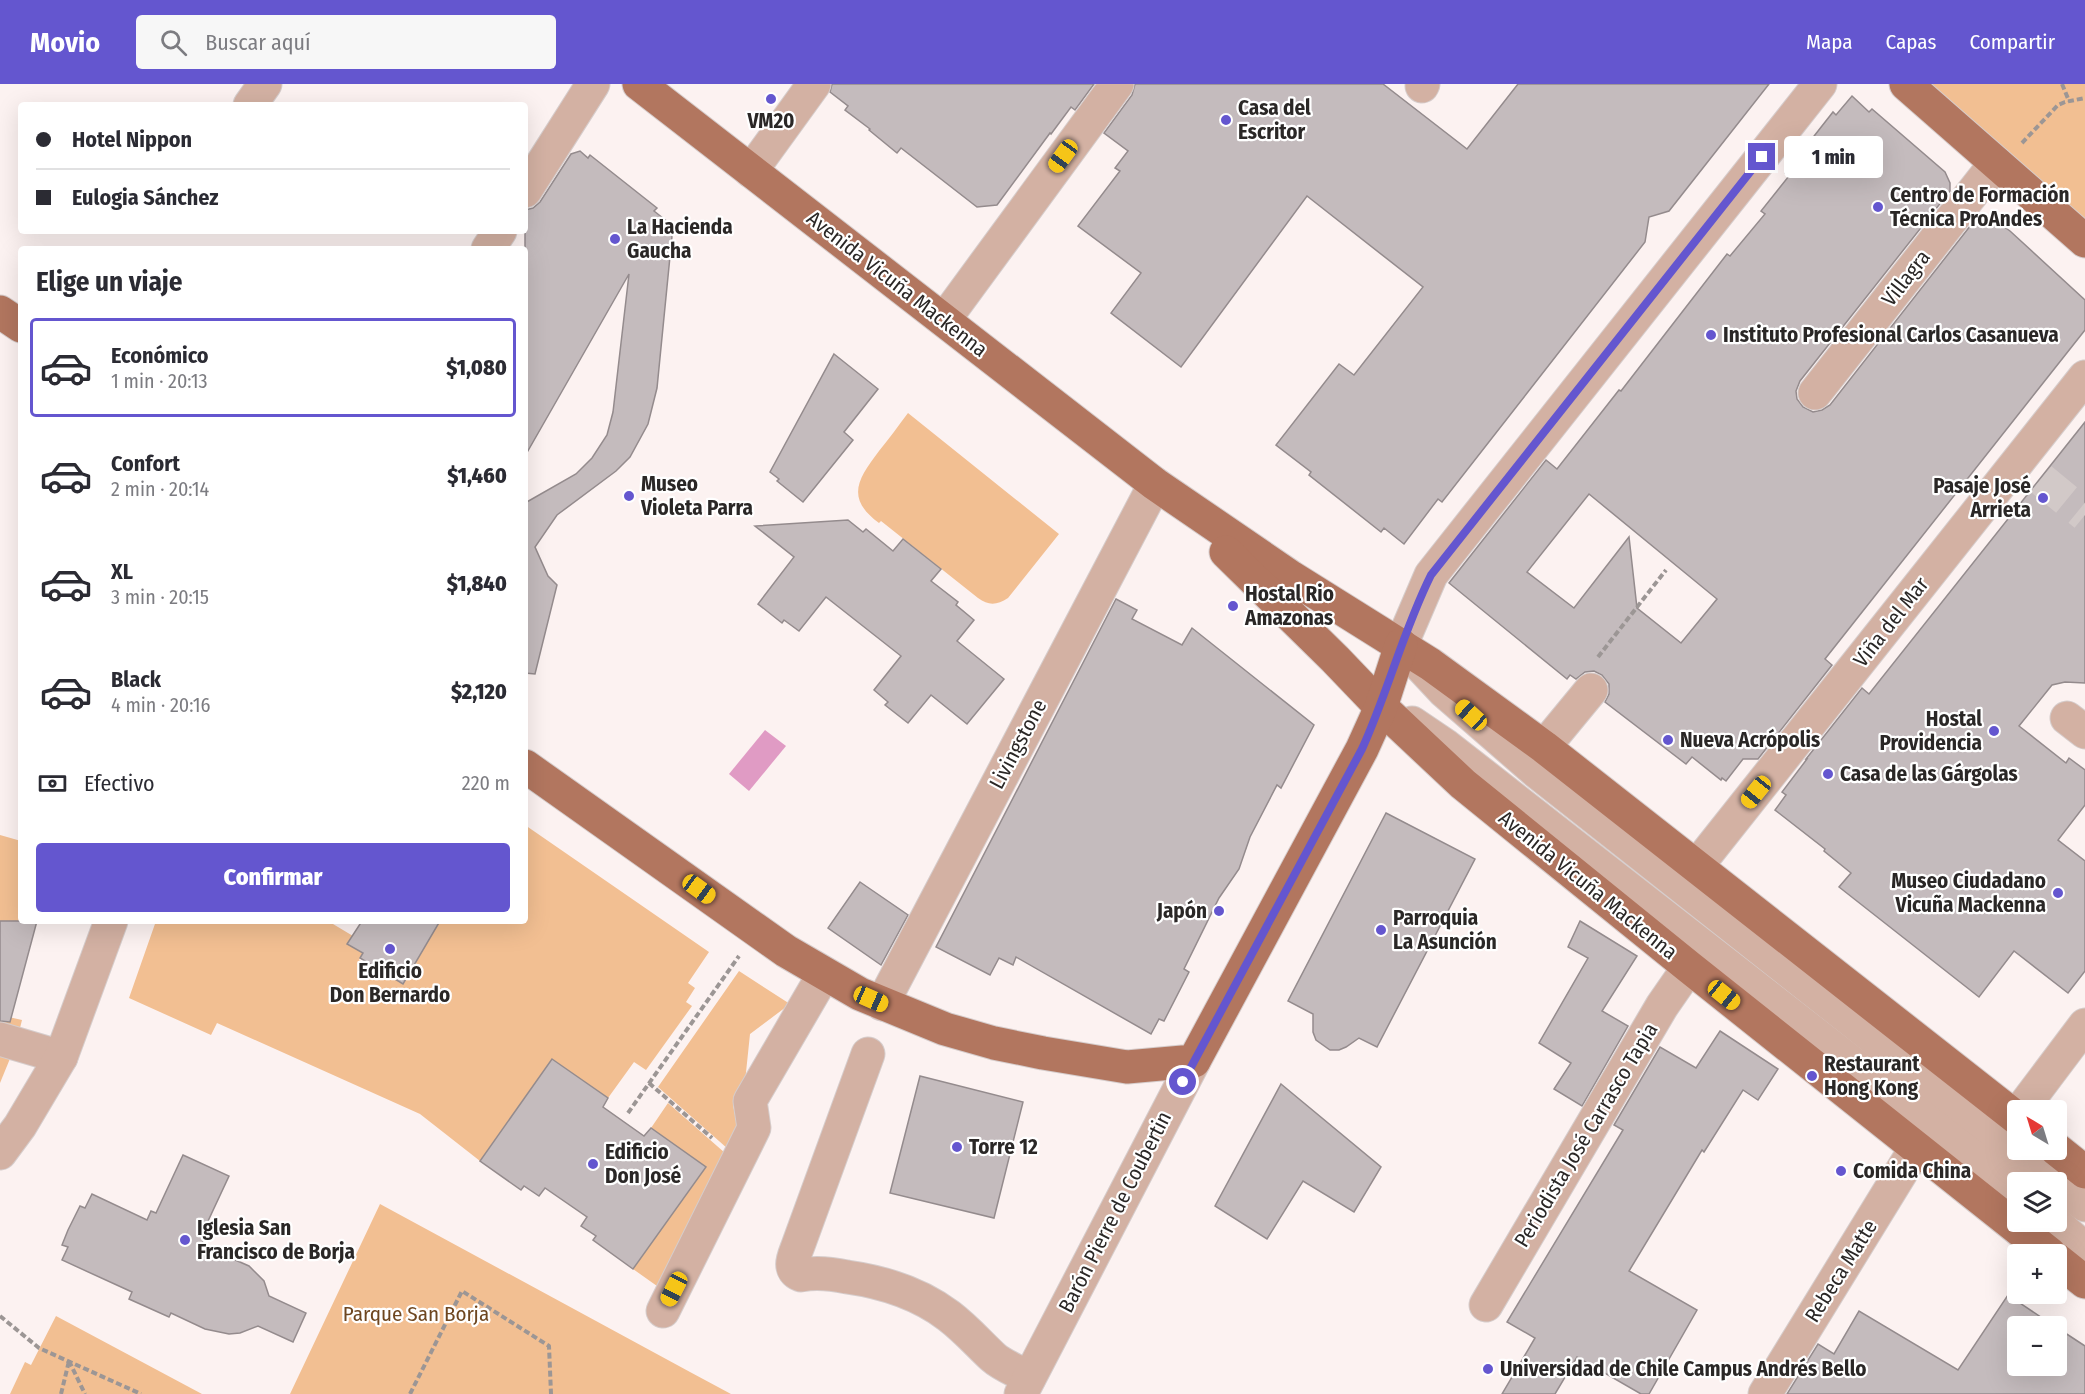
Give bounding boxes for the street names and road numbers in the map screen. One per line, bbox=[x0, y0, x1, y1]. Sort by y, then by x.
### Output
street label: Avenida Vicuña Mackenna bbox=[801, 205, 993, 363]
street label: Villagra bbox=[1876, 245, 1936, 311]
street label: Viña del Mar bbox=[1848, 571, 1935, 672]
street label: Livingstone bbox=[984, 695, 1052, 793]
street label: Avenida Vicuña Mackenna bbox=[1493, 805, 1683, 965]
street label: Periodista José Carrasco Tapia bbox=[1509, 1018, 1663, 1252]
street label: Barón Pierre de Coubertin bbox=[1053, 1107, 1177, 1317]
street label: Rebeca Matte bbox=[1799, 1215, 1883, 1327]

